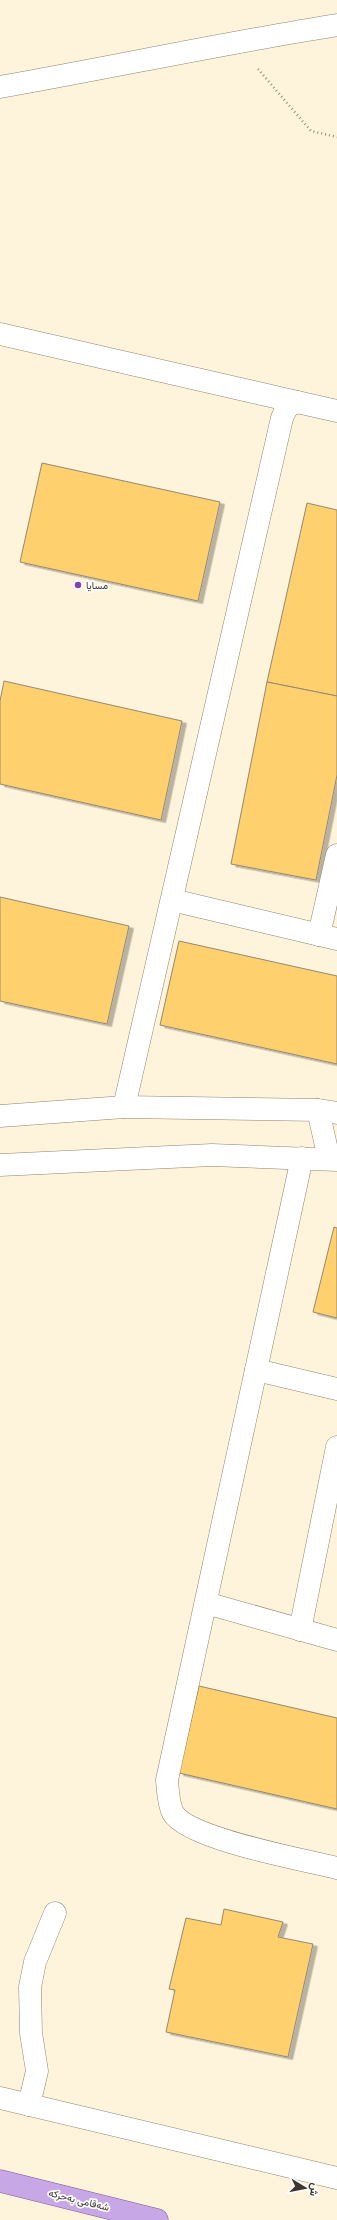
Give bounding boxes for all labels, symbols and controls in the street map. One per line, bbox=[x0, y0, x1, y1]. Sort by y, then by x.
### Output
place label: مسايا bbox=[86, 579, 108, 592]
marker: مسايا bbox=[73, 580, 83, 590]
north arrow bbox=[285, 2168, 325, 2208]
text: ش bbox=[307, 2182, 323, 2197]
street label: شەقامی بەحرکە bbox=[47, 2186, 111, 2214]

